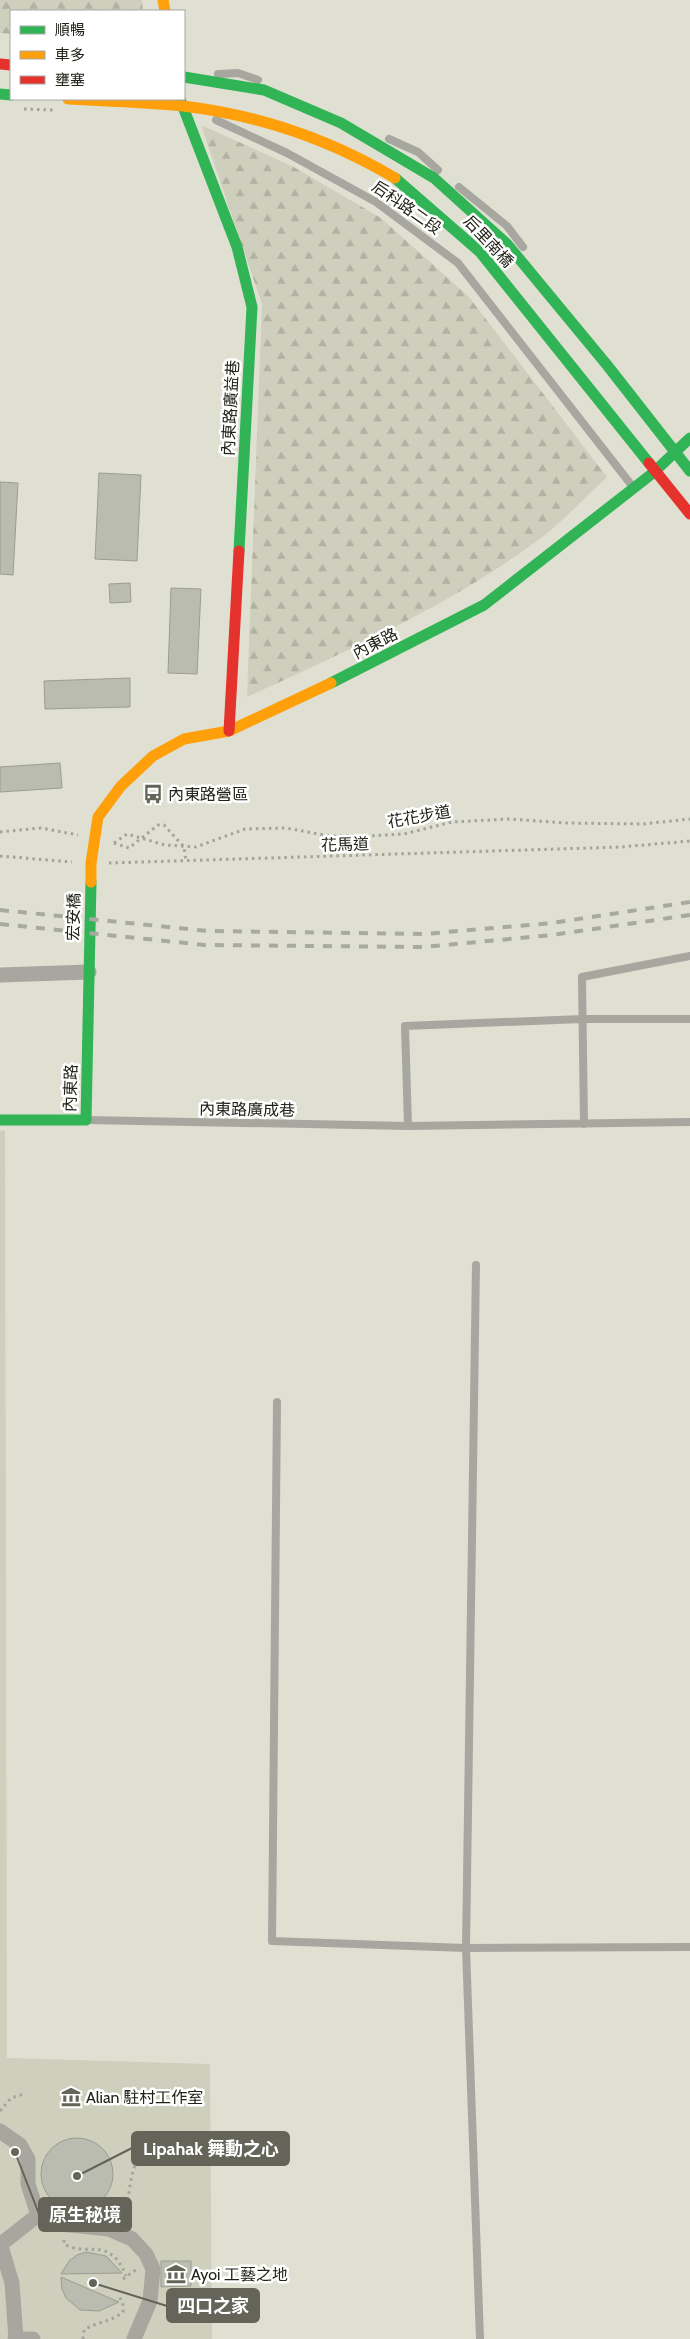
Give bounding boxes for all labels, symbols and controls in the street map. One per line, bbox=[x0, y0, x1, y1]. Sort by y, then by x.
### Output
legend bbox=[10, 10, 185, 100]
text: 順暢 bbox=[55, 21, 85, 39]
text: 車多 bbox=[55, 46, 85, 64]
text: 壅塞 bbox=[55, 71, 85, 89]
street label: 后科路二段 bbox=[368, 177, 445, 238]
street label: 后里南橋 bbox=[460, 211, 517, 271]
street label: 內東路廣益巷 bbox=[218, 360, 242, 456]
street label: 內東路 bbox=[350, 624, 401, 663]
bus stop icon: 內東路營區 bbox=[142, 783, 164, 805]
place label: 內東路營區 bbox=[168, 785, 248, 804]
street label: 花花步道 bbox=[386, 802, 452, 831]
street label: 花馬道 bbox=[321, 834, 369, 855]
street label: 宏安橋 bbox=[64, 893, 83, 941]
street label: 內東路 bbox=[60, 1064, 81, 1112]
street label: 內東路廣成巷 bbox=[199, 1099, 295, 1120]
museum icon: Alian 駐村工作室 bbox=[60, 2086, 82, 2108]
place label: Alian 駐村工作室 bbox=[86, 2088, 203, 2107]
callout: Lipahak 舞動之心 bbox=[132, 2132, 289, 2165]
text: Lipahak 舞動之心 bbox=[143, 2138, 279, 2160]
callout: 原生秘境 bbox=[39, 2198, 131, 2231]
text: 原生秘境 bbox=[49, 2204, 121, 2226]
museum icon: Ayoi 工藝之地 bbox=[165, 2263, 187, 2285]
place label: Ayoi 工藝之地 bbox=[191, 2265, 288, 2284]
callout: 四口之家 bbox=[167, 2289, 259, 2322]
text: 四口之家 bbox=[177, 2295, 249, 2317]

